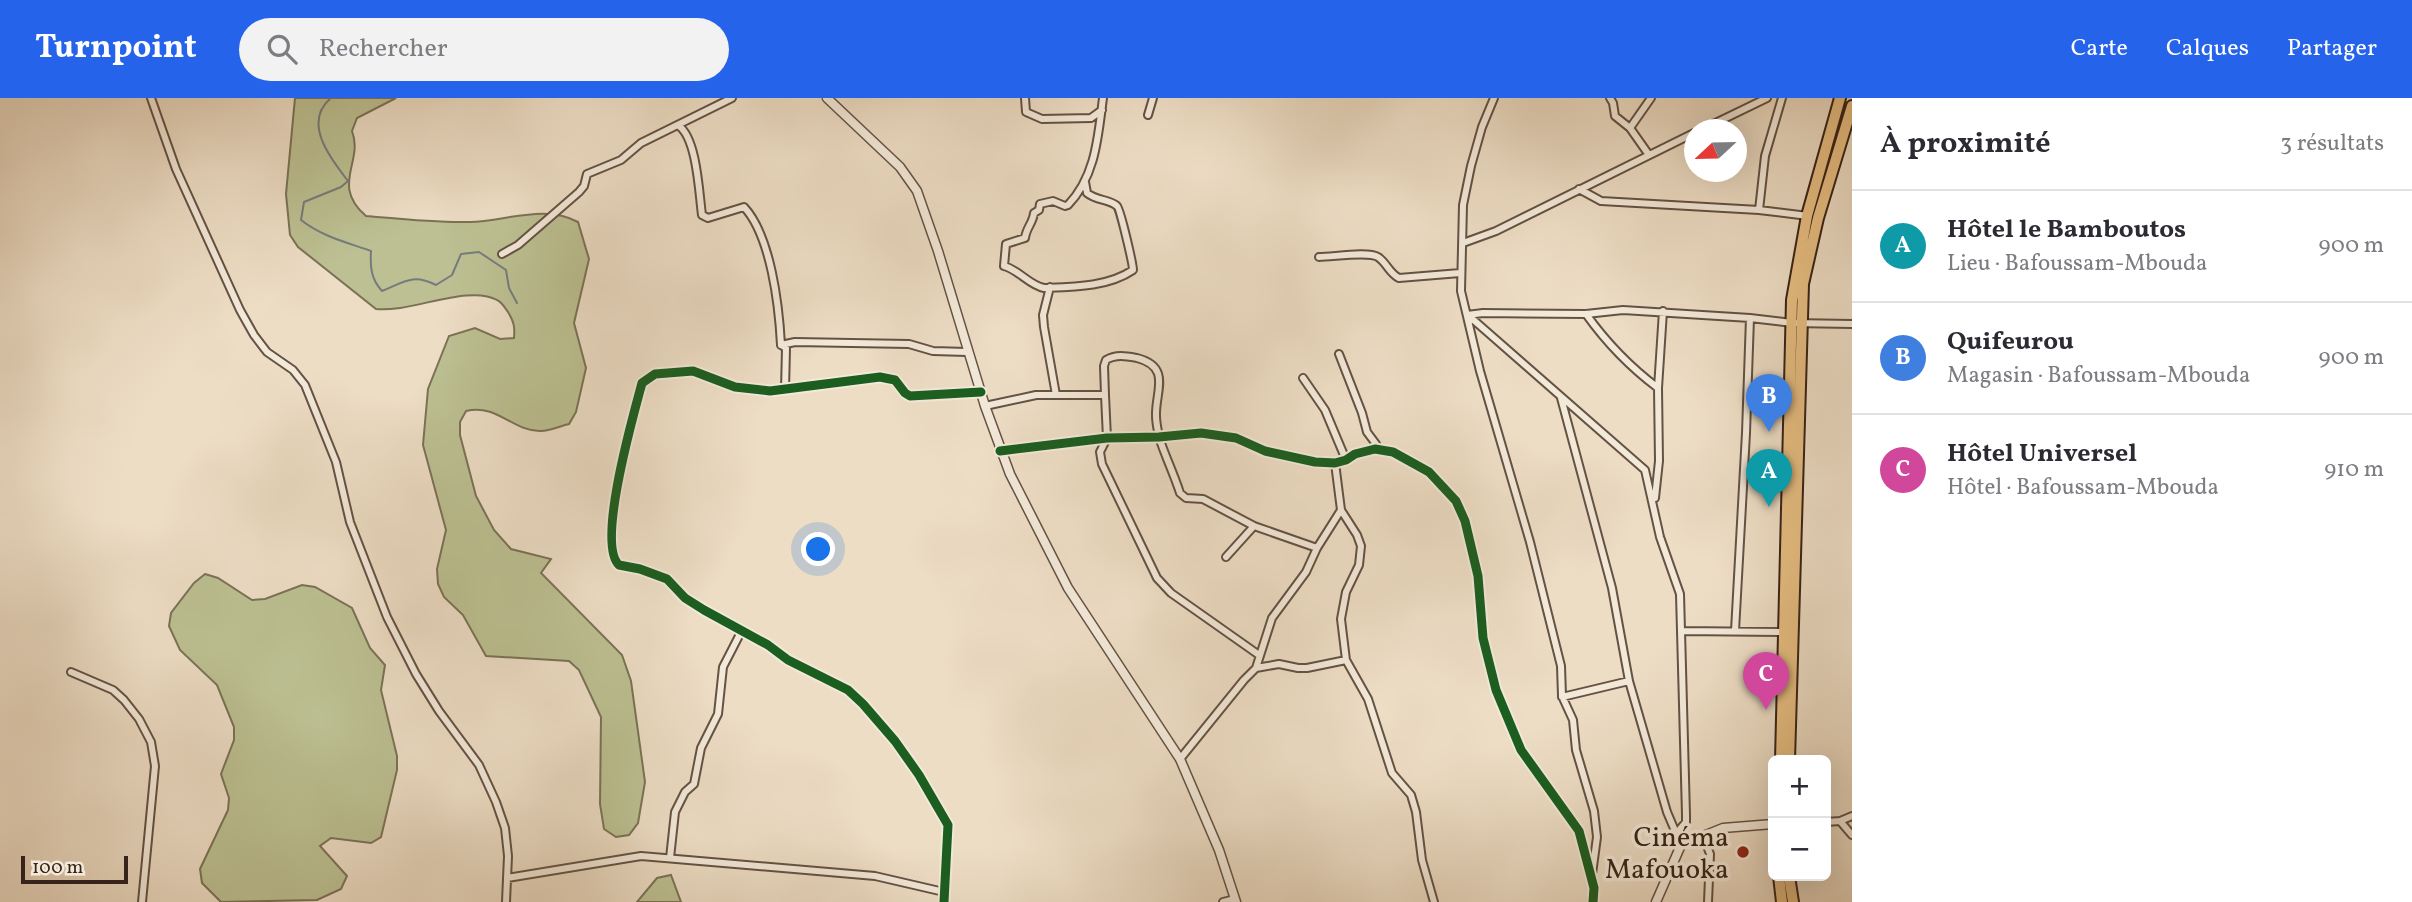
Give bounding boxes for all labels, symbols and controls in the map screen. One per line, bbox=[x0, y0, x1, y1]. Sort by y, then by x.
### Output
search box bbox=[239, 18, 729, 81]
text: Turnpoint bbox=[35, 26, 197, 72]
icon: search bbox=[263, 30, 301, 68]
text: Rechercher bbox=[319, 31, 448, 67]
text: Carte bbox=[2071, 32, 2128, 66]
text: Calques bbox=[2166, 32, 2249, 66]
text: Partager bbox=[2287, 32, 2377, 66]
north arrow bbox=[1684, 119, 1747, 182]
text: À proximité bbox=[1880, 123, 2051, 165]
text: 3 résultats bbox=[2280, 128, 2384, 160]
text: Hôtel le Bamboutos bbox=[1947, 212, 2186, 248]
text: A bbox=[1895, 230, 1911, 262]
text: 900 m bbox=[2319, 230, 2384, 262]
text: Lieu · Bafoussam-Mbouda bbox=[1947, 248, 2208, 280]
text: Quifeurou bbox=[1947, 324, 2074, 360]
text: B bbox=[1895, 342, 1911, 374]
text: 900 m bbox=[2319, 342, 2384, 374]
text: Magasin · Bafoussam-Mbouda bbox=[1947, 360, 2250, 392]
pin: B bbox=[1746, 374, 1792, 432]
text: Hôtel Universel bbox=[1947, 436, 2137, 472]
pin: A bbox=[1746, 449, 1792, 507]
text: C bbox=[1896, 454, 1910, 486]
text: 910 m bbox=[2324, 454, 2384, 486]
text: Hôtel · Bafoussam-Mbouda bbox=[1947, 472, 2219, 504]
your location bbox=[801, 532, 835, 566]
pin: C bbox=[1743, 652, 1789, 710]
map controls bbox=[1768, 755, 1831, 881]
button: + bbox=[1768, 755, 1831, 818]
button: − bbox=[1768, 818, 1831, 881]
place label: Cinéma Mafouoka bbox=[1605, 819, 1729, 890]
marker: Cinéma Mafouoka bbox=[1735, 844, 1751, 860]
scale bar bbox=[21, 853, 128, 885]
text: 100 m bbox=[32, 855, 83, 881]

